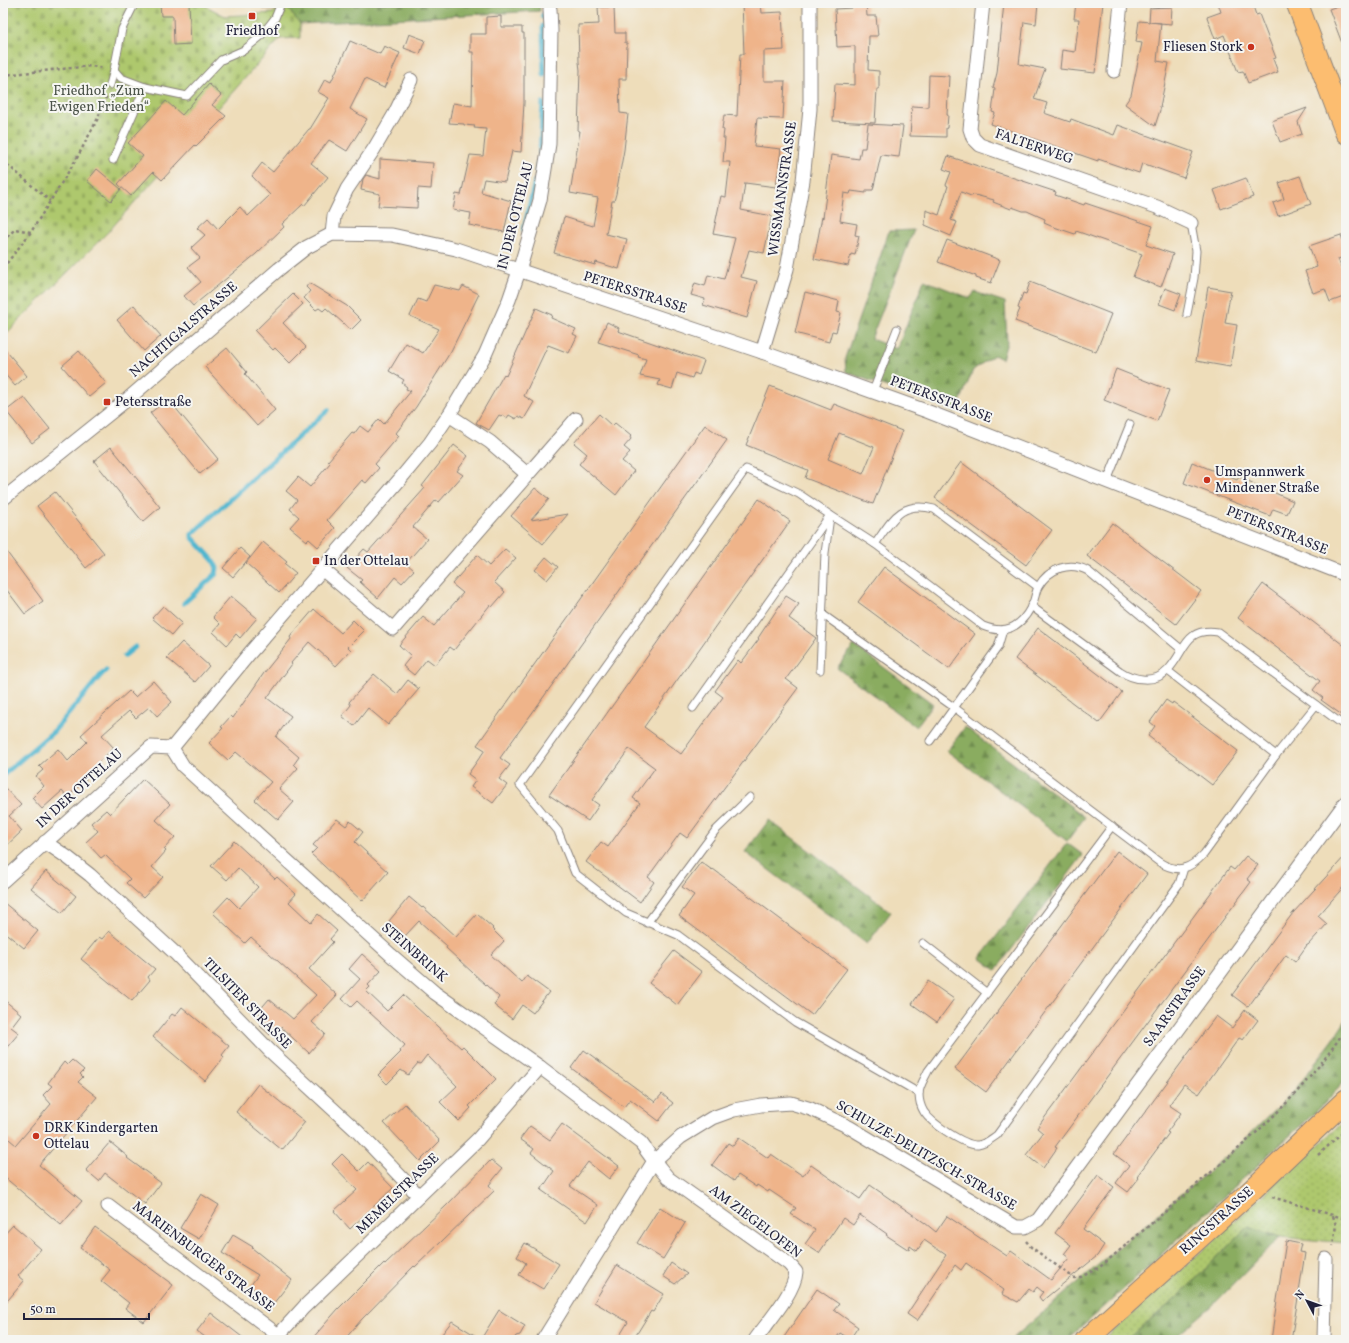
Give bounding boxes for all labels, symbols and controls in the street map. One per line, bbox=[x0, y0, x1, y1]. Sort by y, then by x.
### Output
marker: Friedhof bbox=[247, 11, 257, 21]
place label: Friedhof bbox=[226, 22, 280, 41]
place label: Fliesen Stork bbox=[1163, 38, 1243, 57]
marker: Fliesen Stork bbox=[1246, 42, 1256, 52]
park label: Friedhof „Zum Ewigen Frieden“ bbox=[49, 82, 149, 117]
street label: WISSMANNSTRASSE bbox=[764, 120, 802, 258]
street label: FALTERWEG bbox=[992, 125, 1076, 169]
street label: IN DER OTTELAU bbox=[493, 160, 539, 272]
street label: PETERSSTRASSE bbox=[581, 267, 689, 319]
street label: NACHTIGALSTRASSE bbox=[126, 278, 242, 382]
street label: PETERSSTRASSE bbox=[887, 372, 995, 428]
place label: Petersstraße bbox=[115, 393, 192, 412]
marker: Petersstraße bbox=[102, 397, 112, 407]
place label: Umspannwerk Mindener Straße bbox=[1215, 463, 1320, 498]
marker: Umspannwerk Mindener Straße bbox=[1202, 475, 1212, 485]
street label: PETERSSTRASSE bbox=[1223, 502, 1331, 560]
place label: In der Ottelau bbox=[324, 552, 409, 571]
marker: In der Ottelau bbox=[311, 556, 321, 566]
street label: IN DER OTTELAU bbox=[33, 745, 127, 833]
street label: STEINBRINK bbox=[377, 919, 452, 987]
street label: TILSITER STRASSE bbox=[199, 954, 295, 1054]
street label: SAARSTRASSE bbox=[1139, 963, 1211, 1051]
street label: SCHULZE-DELITZSCH-STRASSE bbox=[832, 1096, 1020, 1216]
place label: DRK Kindergarten Ottelau bbox=[44, 1119, 158, 1154]
marker: DRK Kindergarten Ottelau bbox=[31, 1131, 41, 1141]
street label: MEMELSTRASSE bbox=[352, 1149, 444, 1239]
street label: AM ZIEGELOFEN bbox=[705, 1181, 805, 1263]
street label: RINGSTRASSE bbox=[1176, 1183, 1258, 1259]
street label: MARIENBURGER STRASSE bbox=[128, 1197, 278, 1317]
north arrow bbox=[1287, 1281, 1327, 1321]
text: N bbox=[1292, 1287, 1309, 1303]
scale bar bbox=[24, 1295, 149, 1321]
text: 50 m bbox=[30, 1302, 56, 1318]

